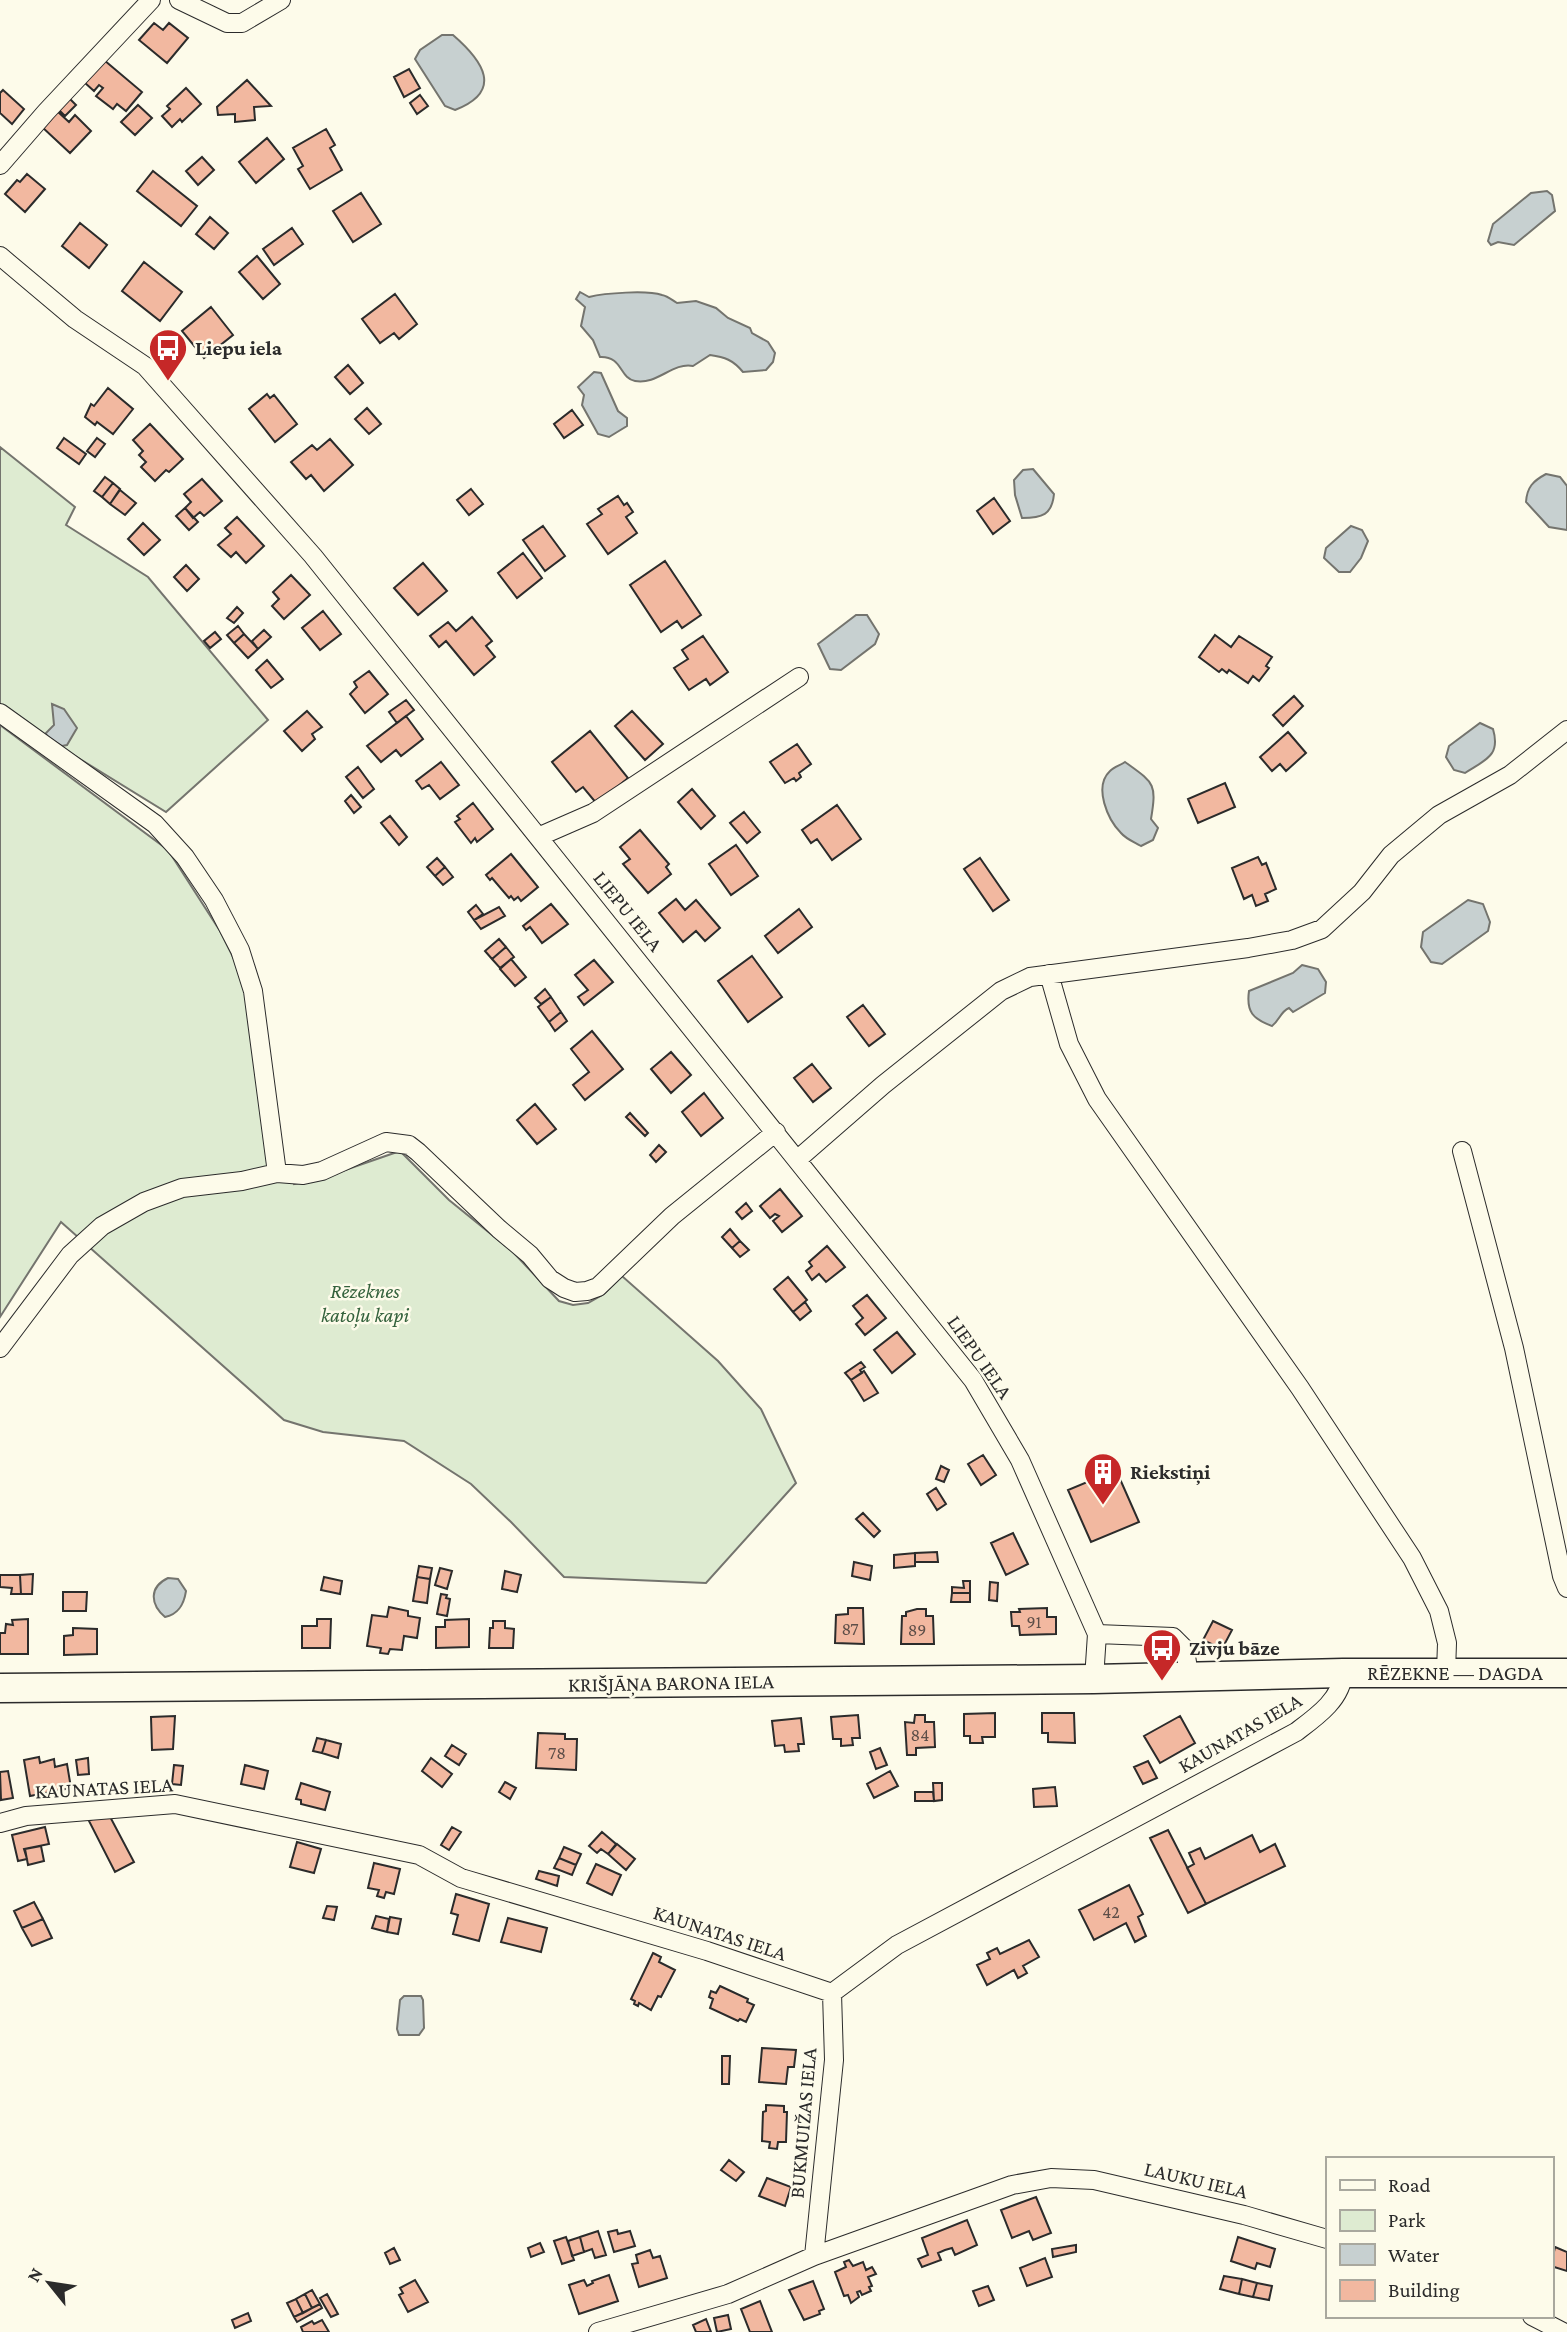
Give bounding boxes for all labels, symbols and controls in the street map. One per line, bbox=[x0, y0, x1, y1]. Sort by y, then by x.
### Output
bus stop icon: Liepu iela bbox=[147, 327, 189, 382]
place label: Liepu iela bbox=[195, 336, 283, 360]
street label: LIEPU IELA bbox=[588, 866, 668, 956]
park label: Rēzeknes katoļu kapi bbox=[321, 1279, 409, 1328]
street label: LIEPU IELA bbox=[942, 1311, 1018, 1403]
building icon: Riekstiņi bbox=[1082, 1451, 1124, 1506]
place label: Riekstiņi bbox=[1130, 1460, 1210, 1486]
house number: 91 bbox=[1026, 1612, 1042, 1632]
house number: 87 bbox=[841, 1619, 859, 1639]
house number: 89 bbox=[908, 1620, 926, 1640]
bus stop icon: Zivju bāze bbox=[1141, 1627, 1183, 1682]
place label: Zivju bāze bbox=[1189, 1636, 1280, 1660]
street label: RĒZEKNE — DAGDA bbox=[1367, 1661, 1543, 1685]
street label: KRIŠJĀŅA BARONA IELA bbox=[568, 1669, 774, 1698]
street label: KAUNATAS IELA bbox=[1174, 1688, 1306, 1778]
house number: 84 bbox=[911, 1725, 929, 1745]
house number: 78 bbox=[548, 1743, 566, 1763]
street label: KAUNATAS IELA bbox=[34, 1772, 174, 1804]
street label: KAUNATAS IELA bbox=[650, 1900, 790, 1966]
house number: 42 bbox=[1102, 1902, 1120, 1922]
street label: BUKMUIŽAS IELA bbox=[784, 2047, 822, 2199]
street label: LAUKU IELA bbox=[1142, 2156, 1250, 2204]
legend bbox=[1326, 2157, 1553, 2318]
text: Road bbox=[1388, 2173, 1431, 2197]
text: Park bbox=[1388, 2208, 1425, 2232]
text: Water bbox=[1388, 2243, 1440, 2267]
north arrow bbox=[14, 2248, 84, 2318]
text: N bbox=[22, 2264, 47, 2286]
text: Building bbox=[1388, 2278, 1460, 2302]

